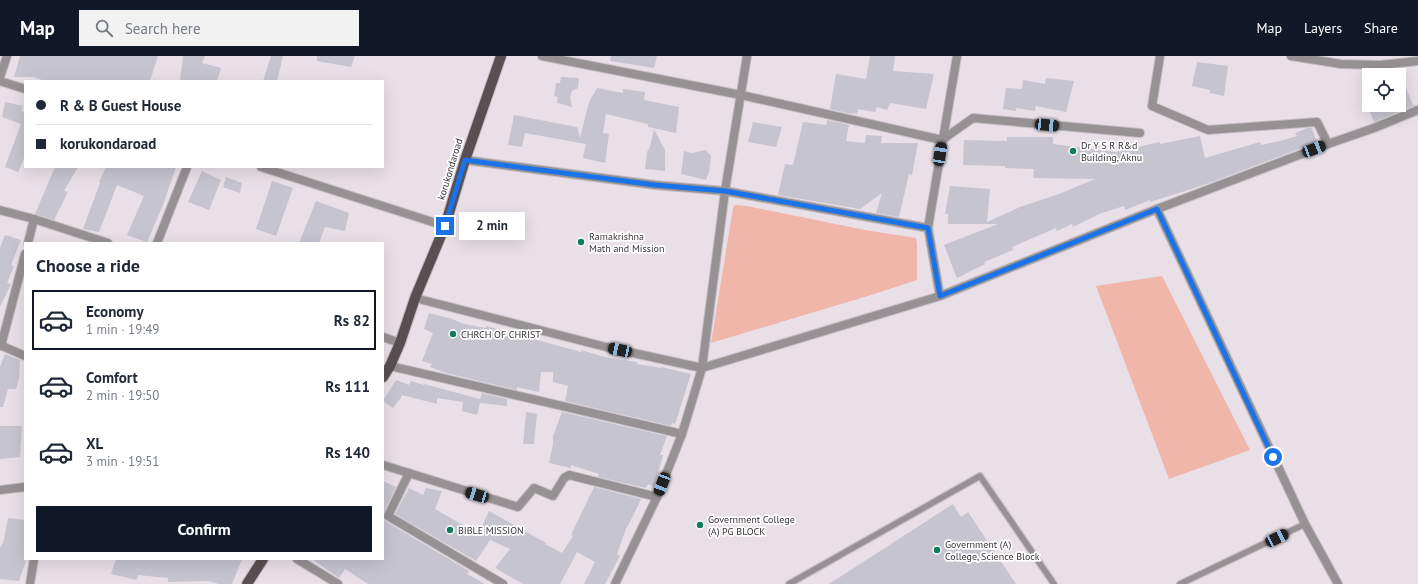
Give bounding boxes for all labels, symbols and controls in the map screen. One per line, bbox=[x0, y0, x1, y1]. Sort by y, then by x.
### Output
search box bbox=[79, 10, 359, 46]
text: Map bbox=[20, 16, 55, 40]
icon: search bbox=[93, 17, 115, 39]
text: Search here bbox=[125, 19, 201, 38]
text: Map bbox=[1256, 19, 1282, 37]
text: Layers bbox=[1304, 19, 1342, 37]
text: Share bbox=[1364, 19, 1398, 37]
map controls bbox=[1362, 68, 1406, 112]
button: locate bbox=[1362, 68, 1406, 112]
text: R & B Guest House bbox=[60, 96, 181, 115]
car bbox=[1035, 118, 1059, 132]
text: korukondaroad bbox=[60, 134, 156, 153]
street label: korukondaroad bbox=[434, 137, 466, 201]
place label: Dr Y S R R&d Building, Aknu bbox=[1081, 139, 1142, 164]
car bbox=[1301, 139, 1327, 159]
car bbox=[932, 141, 948, 167]
marker: Dr Y S R R&d Building, Aknu bbox=[1068, 146, 1078, 156]
callout: 2 min bbox=[459, 212, 525, 240]
route end bbox=[436, 217, 454, 235]
text: 2 min bbox=[476, 217, 508, 234]
place label: Ramakrishna Math and Mission bbox=[589, 230, 664, 255]
marker: Ramakrishna Math and Mission bbox=[576, 237, 586, 247]
text: Choose a ride bbox=[36, 254, 140, 277]
icon: car bbox=[38, 302, 74, 338]
text: Economy bbox=[86, 302, 144, 321]
text: Rs 82 bbox=[334, 311, 370, 330]
text: 1 min · 19:49 bbox=[86, 321, 159, 338]
place label: CHRCH OF CHRIST bbox=[461, 328, 541, 341]
marker: CHRCH OF CHRIST bbox=[448, 329, 458, 339]
car bbox=[607, 342, 633, 358]
icon: car bbox=[38, 368, 74, 404]
text: Comfort bbox=[86, 368, 138, 387]
text: Rs 111 bbox=[325, 377, 370, 396]
text: 2 min · 19:50 bbox=[86, 387, 159, 404]
icon: car bbox=[38, 434, 74, 470]
text: XL bbox=[86, 434, 103, 453]
text: Rs 140 bbox=[325, 443, 370, 462]
route start bbox=[1264, 448, 1282, 466]
text: 3 min · 19:51 bbox=[86, 453, 159, 470]
car bbox=[652, 471, 672, 497]
car bbox=[464, 486, 490, 504]
button: Confirm bbox=[36, 506, 372, 552]
place label: Government College (A) PG BLOCK bbox=[708, 513, 795, 538]
marker: Government College (A) PG BLOCK bbox=[695, 520, 705, 530]
place label: BIBLE MISSION bbox=[458, 524, 524, 537]
marker: BIBLE MISSION bbox=[445, 525, 455, 535]
car bbox=[1264, 527, 1290, 549]
place label: Government (A) College, Science Block bbox=[945, 538, 1040, 563]
marker: Government (A) College, Science Block bbox=[932, 545, 942, 555]

